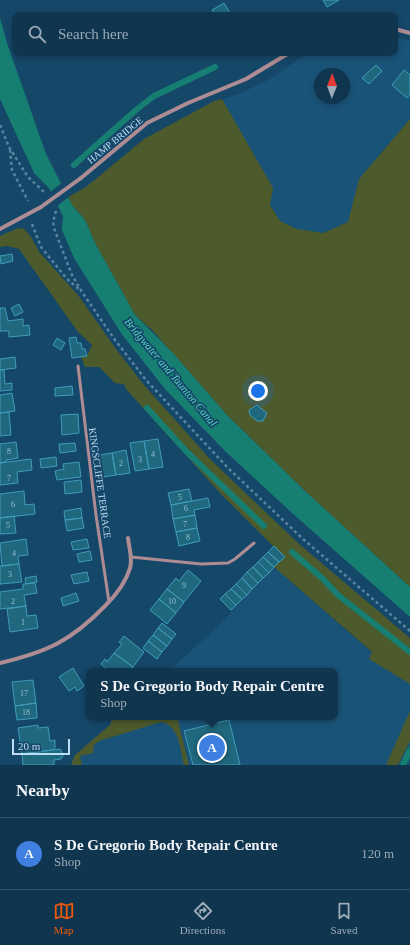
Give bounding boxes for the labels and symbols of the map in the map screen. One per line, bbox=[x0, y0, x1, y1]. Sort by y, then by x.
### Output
north arrow bbox=[314, 68, 350, 104]
street label: HAMP BRIDGE bbox=[85, 114, 145, 166]
water label: Bridgwater and Taunton Canal bbox=[122, 316, 220, 428]
your location bbox=[248, 381, 268, 401]
street label: KINGSCLIFFE TERRACE bbox=[87, 427, 113, 539]
house number: 8 bbox=[7, 447, 11, 456]
house number: 4 bbox=[151, 450, 155, 459]
house number: 3 bbox=[138, 455, 142, 464]
house number: 2 bbox=[119, 459, 123, 468]
house number: 7 bbox=[7, 474, 11, 483]
house number: 5 bbox=[178, 493, 182, 502]
house number: 6 bbox=[11, 500, 15, 509]
house number: 6 bbox=[184, 504, 188, 513]
house number: 7 bbox=[183, 520, 187, 529]
house number: 5 bbox=[6, 521, 10, 530]
house number: 8 bbox=[186, 533, 190, 542]
house number: 4 bbox=[12, 549, 16, 558]
house number: 3 bbox=[8, 570, 12, 579]
house number: 9 bbox=[182, 581, 186, 590]
house number: 2 bbox=[11, 597, 15, 606]
house number: 10 bbox=[168, 597, 176, 606]
house number: 1 bbox=[21, 618, 25, 627]
house number: 17 bbox=[20, 689, 28, 698]
house number: 18 bbox=[22, 708, 30, 717]
pin: A bbox=[199, 733, 225, 763]
scale bar bbox=[12, 737, 70, 756]

